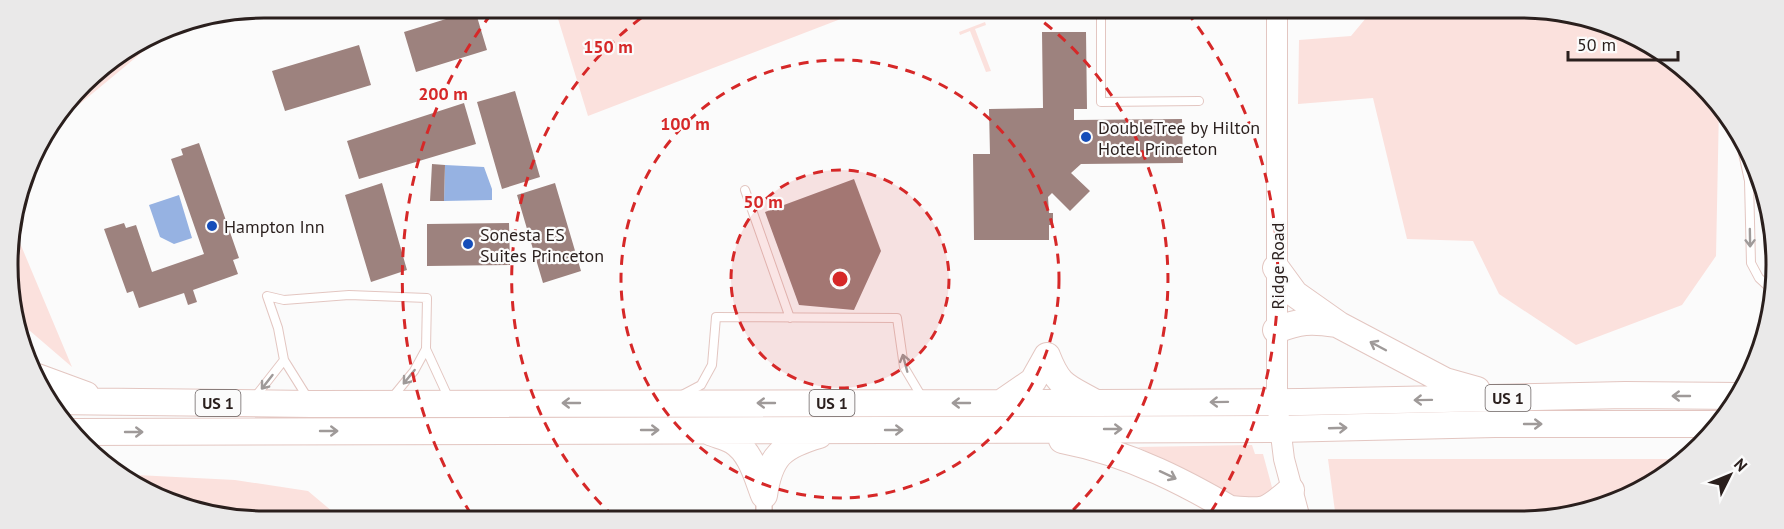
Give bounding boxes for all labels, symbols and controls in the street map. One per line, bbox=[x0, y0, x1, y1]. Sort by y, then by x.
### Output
scale bar bbox=[1568, 24, 1678, 62]
text: 50 m bbox=[1577, 33, 1616, 56]
text: 150 m bbox=[583, 35, 633, 58]
text: 200 m bbox=[418, 82, 468, 105]
text: 100 m bbox=[660, 112, 710, 135]
place label: DoubleTree by Hilton Hotel Princeton bbox=[1098, 116, 1260, 160]
marker: DoubleTree by Hilton Hotel Princeton bbox=[1079, 130, 1093, 144]
text: 50 m bbox=[743, 190, 783, 213]
place label: Hampton Inn bbox=[224, 215, 325, 238]
marker: Hampton Inn bbox=[205, 219, 219, 233]
place label: Sonesta ES Suites Princeton bbox=[480, 223, 604, 267]
street label: Ridge Road bbox=[1266, 223, 1289, 309]
one-way arrow bbox=[1744, 228, 1756, 248]
marker: Sonesta ES Suites Princeton bbox=[461, 237, 475, 251]
centre of rings bbox=[830, 269, 850, 289]
one-way arrow bbox=[1370, 340, 1387, 352]
one-way arrow bbox=[899, 354, 910, 373]
one-way arrow bbox=[402, 369, 415, 385]
one-way arrow bbox=[260, 374, 273, 390]
road number: US 1 bbox=[1486, 385, 1530, 411]
road number: US 1 bbox=[196, 390, 240, 416]
road number: US 1 bbox=[810, 390, 854, 416]
one-way arrow bbox=[1672, 390, 1692, 402]
one-way arrow bbox=[1414, 394, 1434, 406]
one-way arrow bbox=[1209, 396, 1229, 408]
one-way arrow bbox=[561, 397, 581, 409]
one-way arrow bbox=[756, 397, 776, 409]
one-way arrow bbox=[951, 397, 971, 409]
one-way arrow bbox=[1522, 418, 1542, 430]
one-way arrow bbox=[1327, 422, 1347, 433]
one-way arrow bbox=[639, 424, 659, 436]
one-way arrow bbox=[884, 424, 904, 436]
one-way arrow bbox=[1102, 424, 1122, 435]
one-way arrow bbox=[318, 425, 338, 437]
one-way arrow bbox=[123, 426, 143, 437]
north arrow bbox=[1700, 445, 1760, 505]
text: N bbox=[1730, 454, 1752, 475]
one-way arrow bbox=[1159, 470, 1177, 482]

